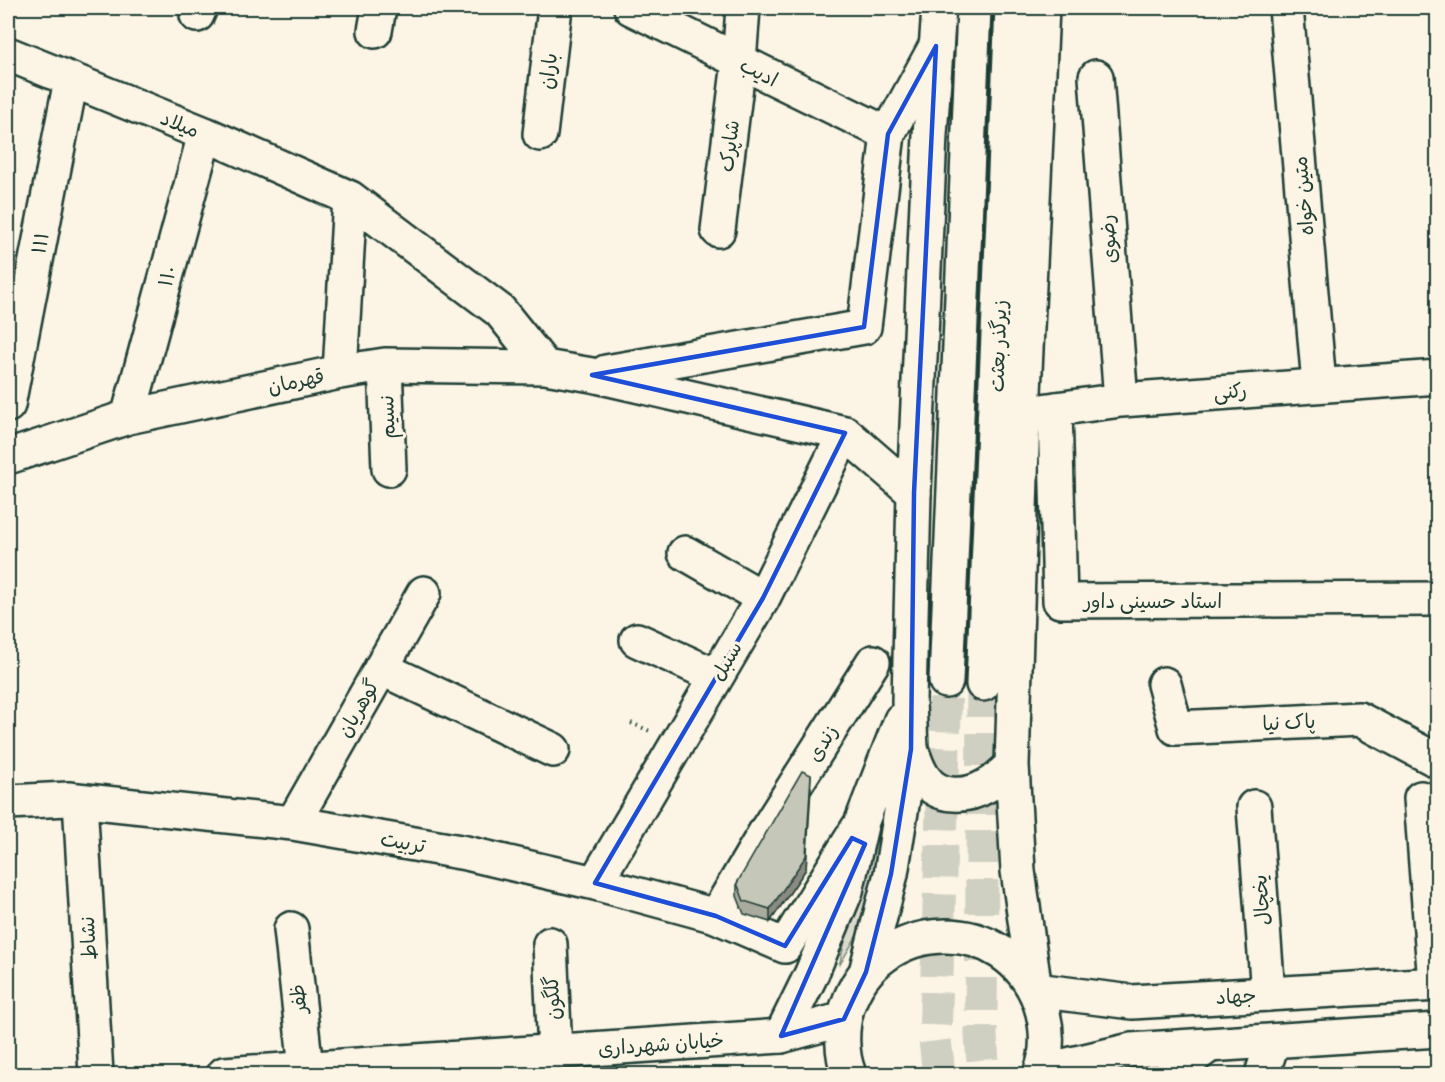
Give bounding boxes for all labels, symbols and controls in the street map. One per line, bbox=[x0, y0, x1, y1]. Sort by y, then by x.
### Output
street label: باران bbox=[535, 51, 567, 91]
street label: ادیب bbox=[734, 53, 782, 96]
street label: میلاد bbox=[155, 106, 203, 147]
street label: شاپرک bbox=[715, 119, 749, 174]
street label: متین خواه bbox=[1289, 155, 1323, 237]
street label: رضوی bbox=[1095, 213, 1127, 264]
street label: ۱۱۱ bbox=[27, 230, 59, 257]
street label: ۱۱۰ bbox=[154, 263, 186, 291]
street label: زیرگذر بعثت bbox=[985, 299, 1017, 393]
street label: قهرمان bbox=[266, 364, 327, 404]
street label: رکنی bbox=[1212, 379, 1248, 409]
street label: نسیم bbox=[375, 395, 405, 439]
street label: استاد حسینی داور bbox=[1082, 590, 1222, 618]
street label: سنبل bbox=[706, 637, 751, 688]
street label: گوهریان bbox=[333, 675, 389, 744]
street label: پاک نیا bbox=[1262, 710, 1316, 740]
street label: زندی bbox=[802, 721, 847, 768]
street label: تربیت bbox=[378, 827, 427, 863]
street label: یخچال bbox=[1248, 873, 1280, 926]
street label: نشاط bbox=[76, 915, 106, 960]
street label: گلگون bbox=[540, 975, 570, 1021]
street label: ظفر bbox=[286, 982, 317, 1017]
street label: جهاد bbox=[1215, 984, 1257, 1014]
street label: خیابان شهرداری bbox=[597, 1029, 725, 1065]

